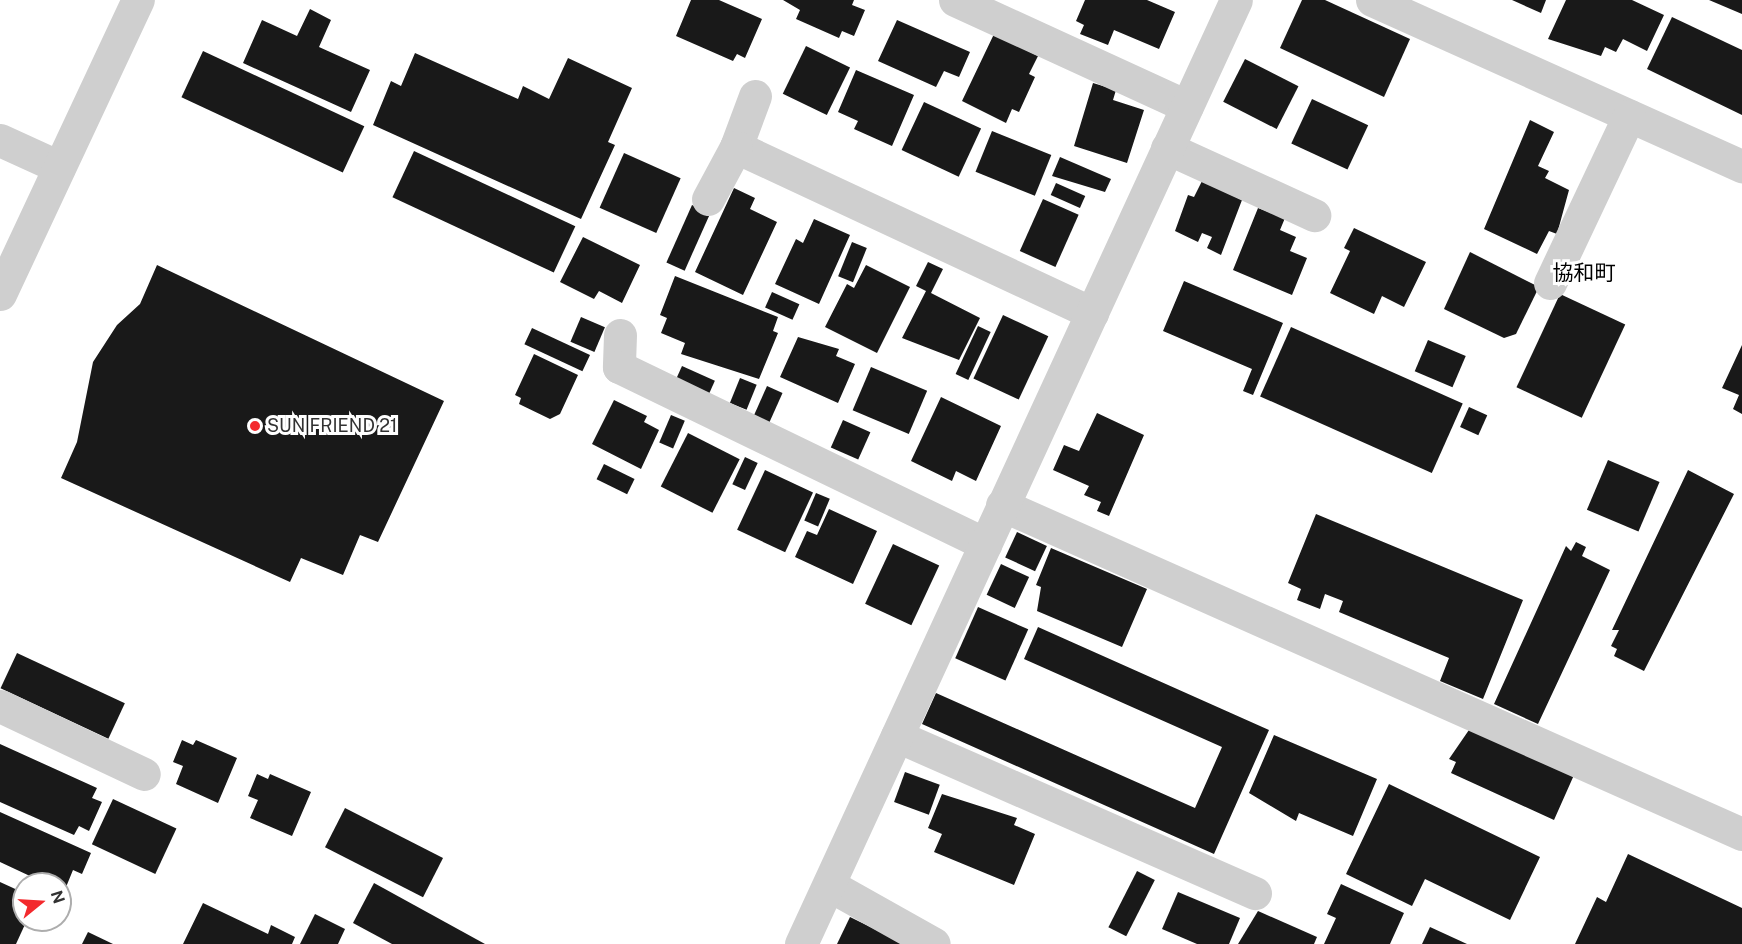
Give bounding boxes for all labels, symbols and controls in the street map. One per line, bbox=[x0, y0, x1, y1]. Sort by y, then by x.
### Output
district label: 協和町 bbox=[1553, 260, 1615, 286]
place label: SUN FRIEND 21 bbox=[267, 415, 397, 437]
marker: SUN FRIEND 21 bbox=[248, 419, 262, 433]
north arrow bbox=[12, 872, 72, 932]
text: N bbox=[47, 888, 69, 906]

